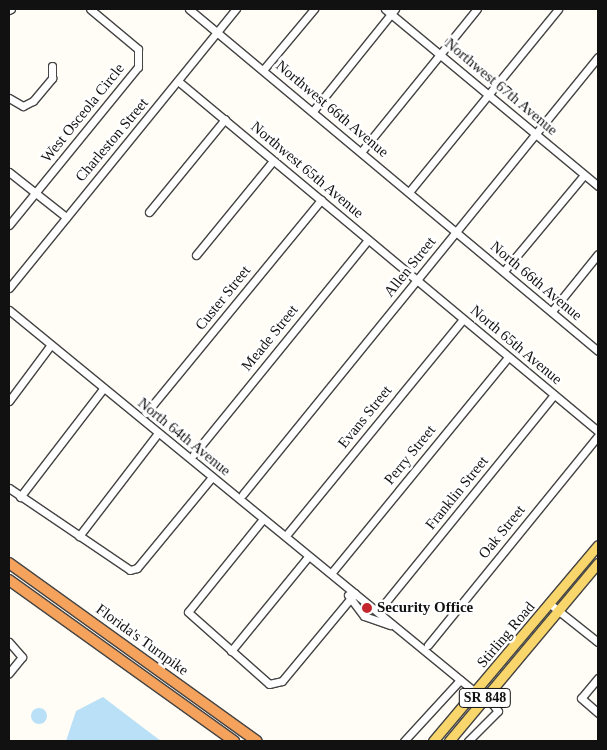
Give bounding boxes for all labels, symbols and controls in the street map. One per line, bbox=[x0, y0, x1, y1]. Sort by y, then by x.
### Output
street label: Northwest 67th Avenue bbox=[441, 34, 561, 140]
street label: Northwest 66th Avenue bbox=[272, 56, 392, 162]
street label: West Osceola Circle bbox=[38, 60, 128, 166]
street label: Charleston Street bbox=[72, 94, 152, 186]
street label: Northwest 65th Avenue bbox=[247, 117, 367, 223]
street label: Allen Street bbox=[380, 233, 440, 301]
street label: North 66th Avenue bbox=[486, 237, 586, 325]
street label: Custer Street bbox=[191, 262, 255, 334]
street label: Meade Street bbox=[238, 301, 302, 375]
street label: North 65th Avenue bbox=[466, 301, 566, 389]
street label: Evans Street bbox=[334, 382, 396, 452]
street label: North 64th Avenue bbox=[134, 394, 234, 480]
street label: Perry Street bbox=[381, 422, 439, 488]
street label: Franklin Street bbox=[422, 453, 492, 533]
street label: Oak Street bbox=[475, 502, 529, 562]
street label: Stirling Road bbox=[473, 598, 539, 672]
place label: Security Office bbox=[377, 599, 473, 617]
street label: Florida's Turnpike bbox=[92, 600, 192, 680]
marker: Security Office bbox=[361, 602, 373, 614]
road number: SR 848 bbox=[459, 686, 511, 710]

